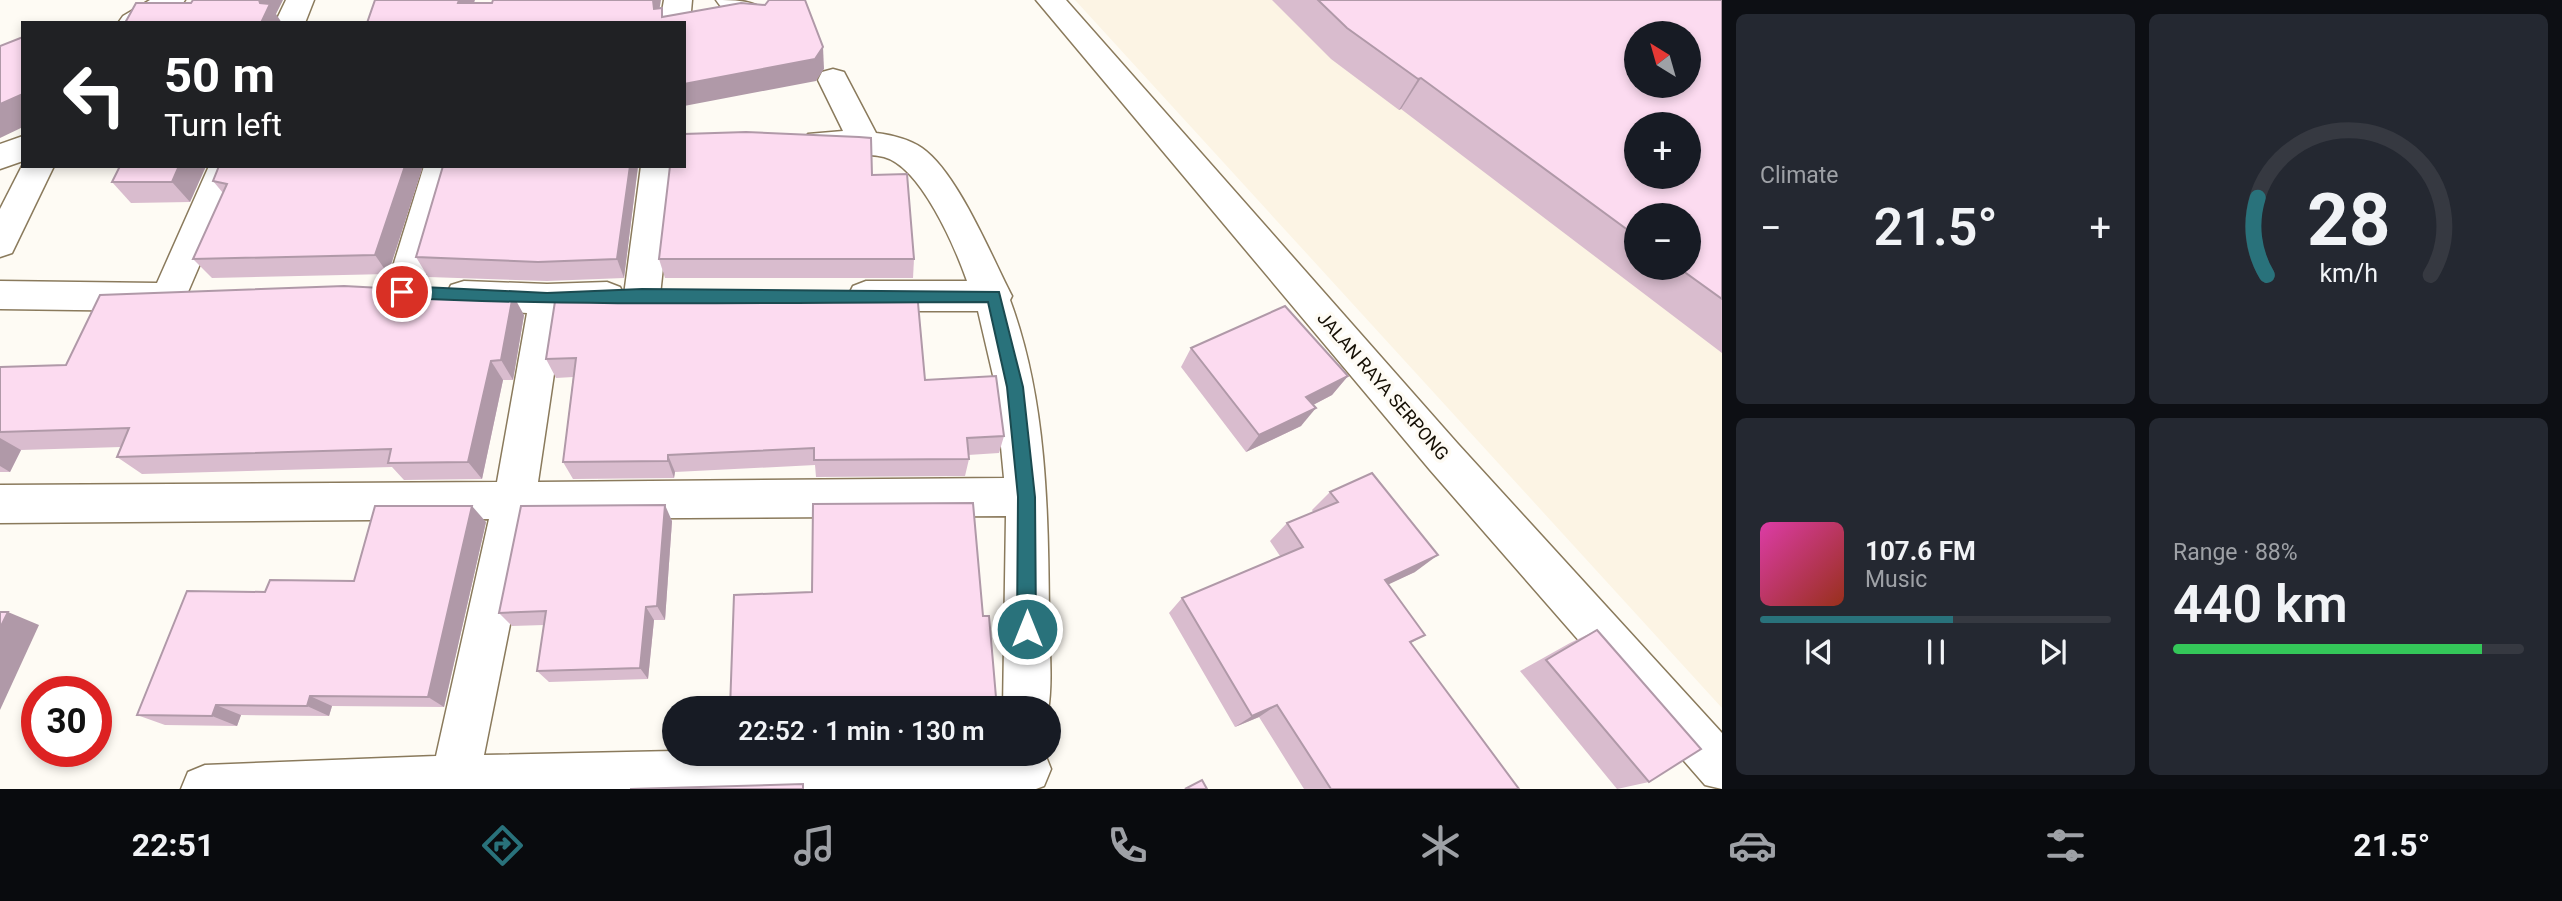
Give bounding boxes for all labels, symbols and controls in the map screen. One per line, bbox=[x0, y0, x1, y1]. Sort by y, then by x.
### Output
north arrow bbox=[1624, 21, 1701, 98]
map controls bbox=[1624, 21, 1701, 280]
text: 50 m bbox=[164, 47, 275, 104]
icon: left bbox=[49, 49, 140, 140]
text: Turn left bbox=[164, 106, 282, 144]
button: + bbox=[1624, 112, 1701, 189]
text: Climate bbox=[1760, 162, 1839, 189]
text: 28 bbox=[2307, 177, 2390, 263]
text: 21.5° bbox=[1874, 197, 1998, 258]
button: − bbox=[1624, 203, 1701, 280]
text: − bbox=[1760, 206, 1782, 250]
text: + bbox=[2089, 206, 2111, 250]
text: km/h bbox=[2319, 259, 2378, 288]
pin bbox=[372, 262, 432, 322]
icon: arrive bbox=[383, 273, 421, 311]
street label: JALAN RAYA SERPONG bbox=[1313, 307, 1453, 464]
text: 107.6 FM bbox=[1865, 536, 1976, 566]
text: Range · 88% bbox=[2173, 539, 2298, 566]
text: Music bbox=[1865, 566, 1927, 593]
text: 440 km bbox=[2173, 574, 2348, 635]
position arrow bbox=[990, 592, 1064, 666]
icon: previous bbox=[1800, 633, 1838, 671]
icon: pause bbox=[1917, 633, 1955, 671]
icon: next bbox=[2034, 633, 2072, 671]
speed limit sign: 30 bbox=[21, 676, 112, 767]
text: 22:52 · 1 min · 130 m bbox=[738, 716, 985, 746]
icon: directions bbox=[478, 821, 527, 870]
icon: music bbox=[790, 821, 839, 870]
icon: phone bbox=[1103, 821, 1152, 870]
icon: climate bbox=[1416, 821, 1465, 870]
icon: car bbox=[1728, 821, 1777, 870]
icon: filters bbox=[2041, 821, 2090, 870]
text: 22:51 bbox=[132, 826, 214, 864]
text: 21.5° bbox=[2353, 826, 2430, 864]

